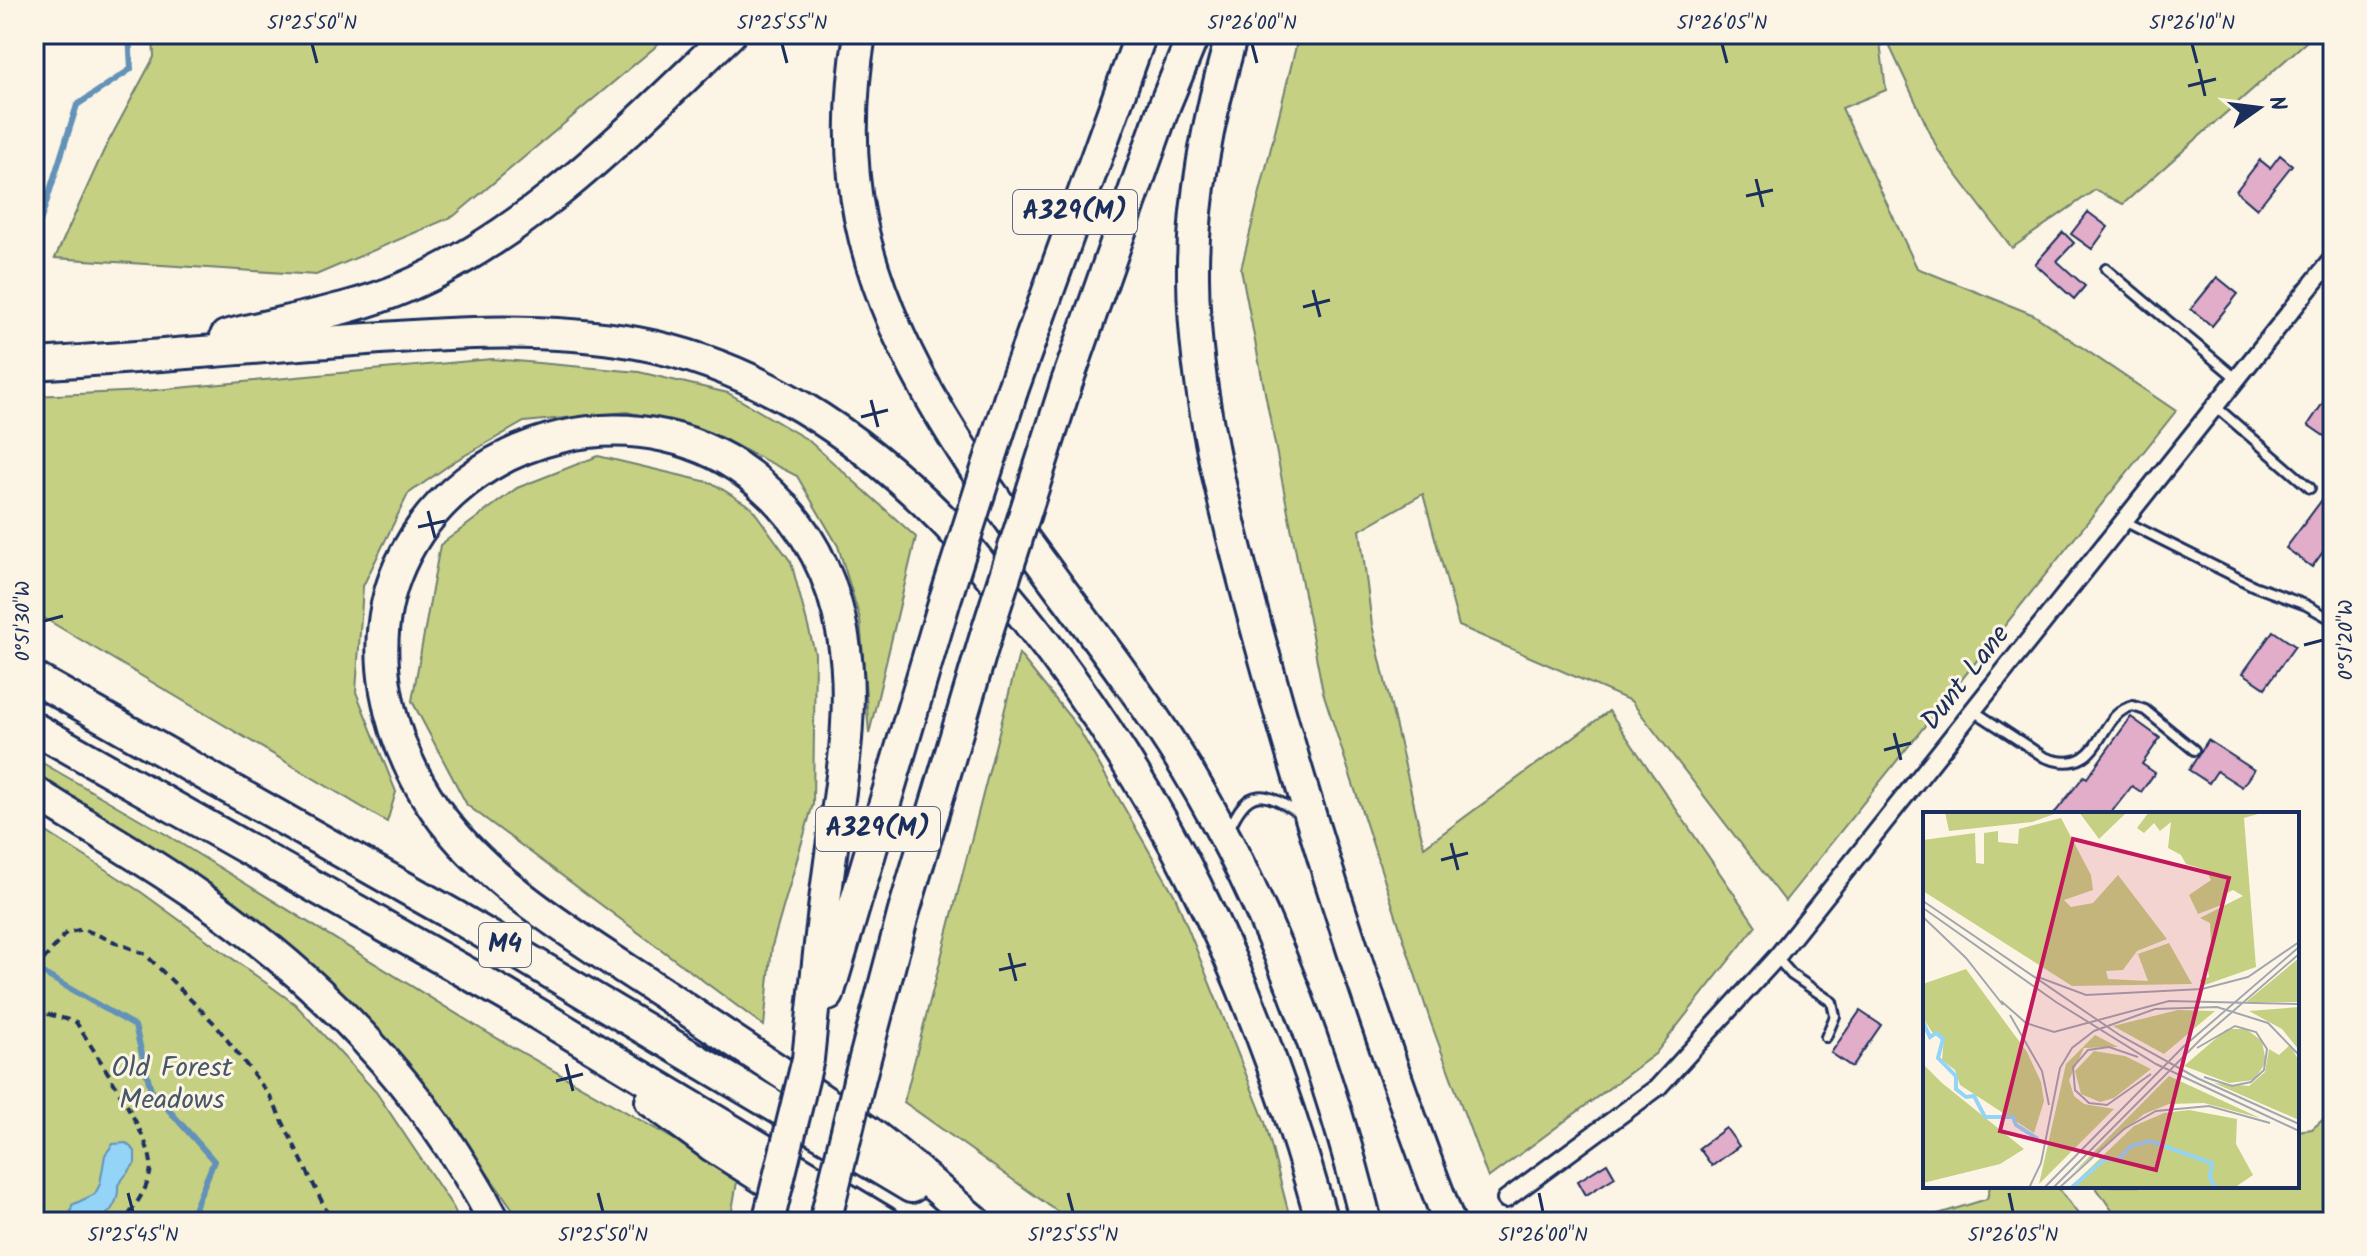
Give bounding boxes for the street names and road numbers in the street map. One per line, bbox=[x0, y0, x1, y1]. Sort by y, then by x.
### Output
road number: A329(M) bbox=[1013, 190, 1137, 234]
street label: Dunt Lane bbox=[1910, 615, 2022, 741]
road number: A329(M) bbox=[816, 807, 940, 851]
road number: M4 bbox=[479, 923, 531, 967]

